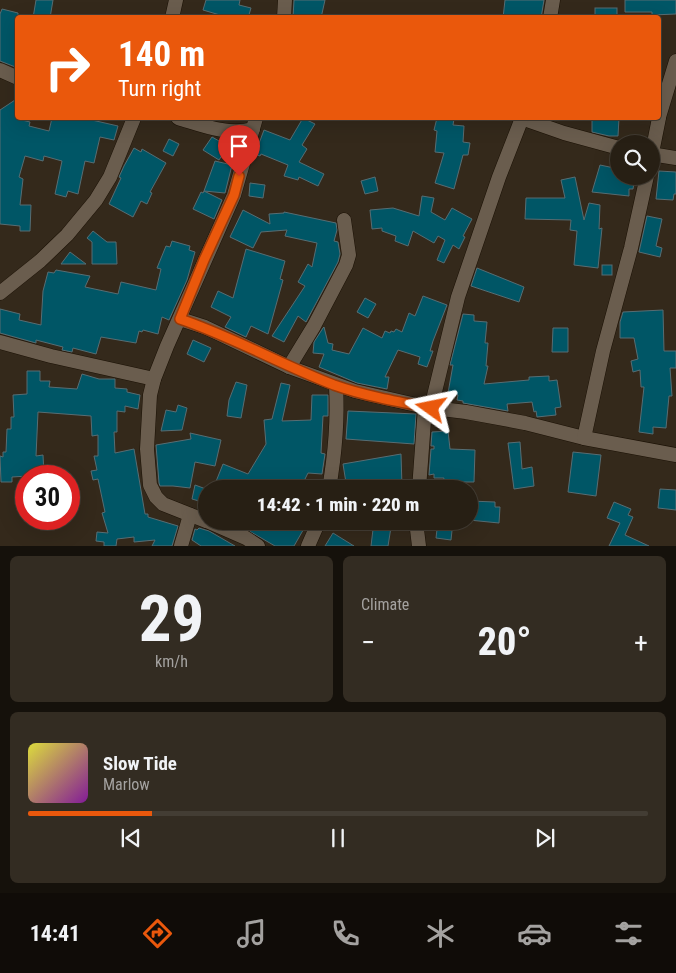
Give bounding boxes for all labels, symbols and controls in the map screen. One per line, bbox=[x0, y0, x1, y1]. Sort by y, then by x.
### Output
text: 140 m bbox=[118, 34, 205, 75]
icon: right bbox=[35, 35, 100, 100]
text: Turn right bbox=[118, 76, 201, 101]
pin bbox=[218, 125, 260, 176]
icon: arrive bbox=[225, 132, 253, 160]
map controls bbox=[610, 135, 660, 185]
button: search bbox=[610, 135, 660, 185]
position arrow bbox=[404, 381, 456, 433]
speed limit sign: 30 bbox=[15, 465, 80, 530]
text: 14:42 · 1 min · 220 m bbox=[257, 493, 419, 516]
text: 29 bbox=[139, 581, 204, 657]
text: Climate bbox=[361, 595, 409, 614]
text: 20° bbox=[478, 620, 531, 664]
text: − bbox=[361, 626, 375, 659]
text: + bbox=[634, 626, 648, 659]
text: km/h bbox=[155, 652, 188, 671]
text: Slow Tide bbox=[103, 752, 177, 775]
text: Marlow bbox=[103, 775, 150, 794]
icon: previous bbox=[117, 824, 145, 852]
icon: pause bbox=[324, 824, 352, 852]
icon: next bbox=[531, 824, 559, 852]
icon: directions bbox=[140, 916, 175, 951]
icon: music bbox=[234, 916, 269, 951]
icon: phone bbox=[328, 916, 363, 951]
icon: climate bbox=[423, 916, 458, 951]
icon: car bbox=[517, 916, 552, 951]
icon: filters bbox=[611, 916, 646, 951]
text: 14:41 bbox=[30, 921, 80, 946]

